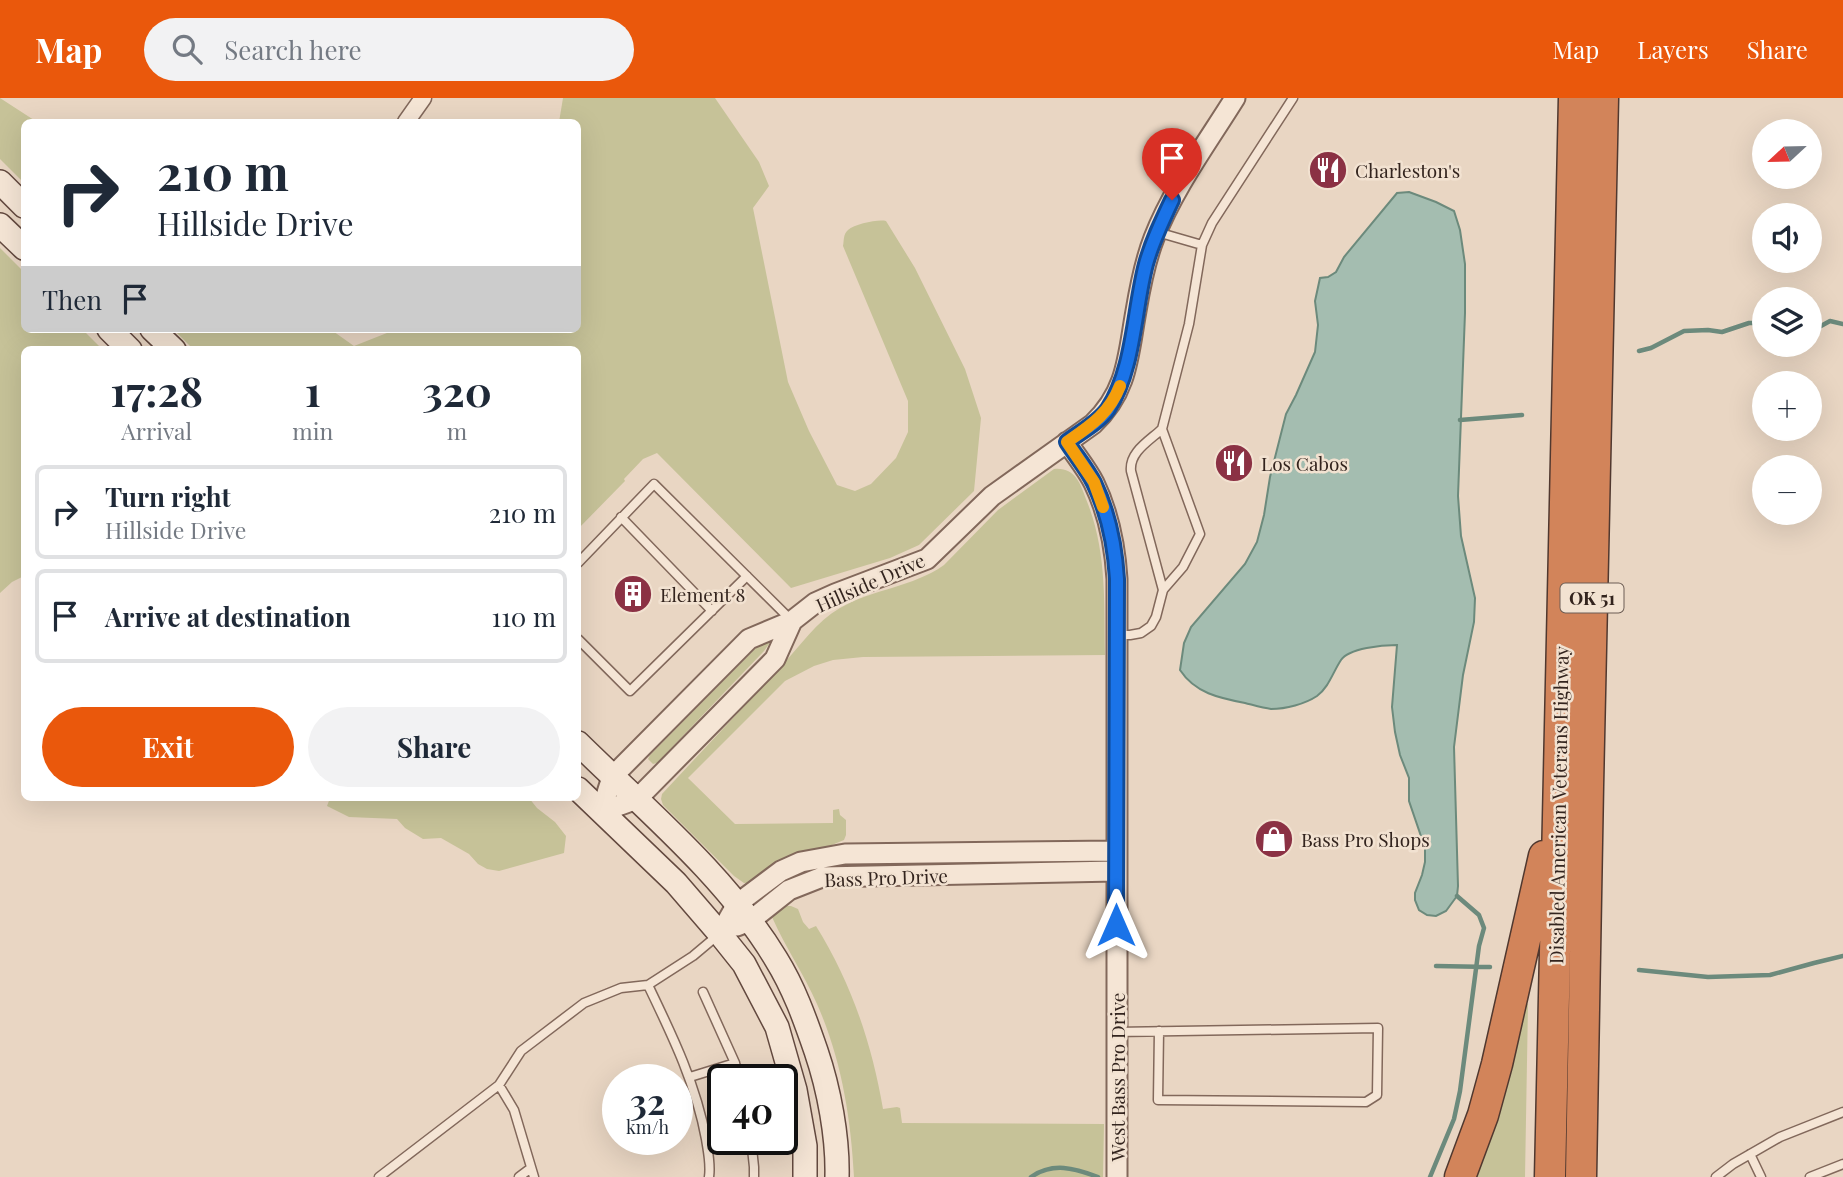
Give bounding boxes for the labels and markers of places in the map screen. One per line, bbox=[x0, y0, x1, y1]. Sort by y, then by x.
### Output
pin bbox=[1142, 128, 1202, 200]
restaurant icon: Charleston's bbox=[1307, 149, 1349, 191]
place label: Charleston's bbox=[1355, 157, 1460, 183]
restaurant icon: Los Cabos bbox=[1213, 442, 1255, 484]
place label: Los Cabos bbox=[1261, 450, 1348, 476]
building icon: Element 8 bbox=[612, 573, 654, 615]
place label: Element 8 bbox=[660, 581, 745, 607]
shop icon: Bass Pro Shops bbox=[1253, 818, 1295, 860]
place label: Bass Pro Shops bbox=[1301, 826, 1430, 852]

